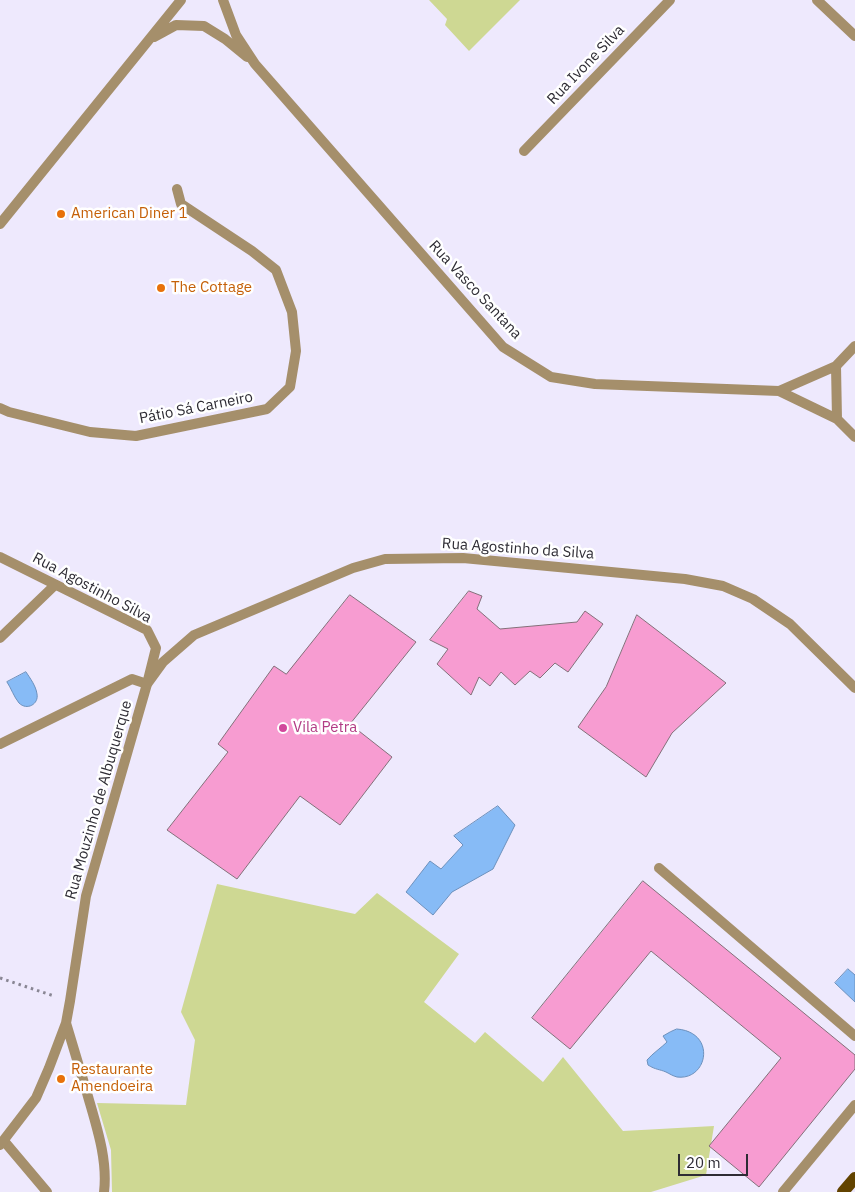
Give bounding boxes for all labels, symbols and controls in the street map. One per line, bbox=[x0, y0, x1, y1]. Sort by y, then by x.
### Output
street label: Rua Ivone Silva bbox=[544, 22, 628, 108]
place label: American Diner 1 bbox=[71, 205, 187, 223]
marker: American Diner 1 bbox=[55, 208, 67, 220]
street label: Rua Vasco Santana bbox=[425, 237, 525, 343]
place label: The Cottage bbox=[171, 279, 252, 297]
marker: The Cottage bbox=[155, 282, 167, 294]
street label: Pátio Sá Carneiro bbox=[138, 388, 254, 428]
street label: Rua Agostinho da Silva bbox=[441, 535, 595, 563]
street label: Rua Agostinho Silva bbox=[29, 549, 155, 627]
street label: Rua Mouzinho de Albuquerque bbox=[62, 698, 136, 902]
place label: Vila Petra bbox=[293, 719, 357, 737]
marker: Vila Petra bbox=[277, 722, 289, 734]
place label: Restaurante Amendoeira bbox=[71, 1061, 153, 1096]
marker: Restaurante Amendoeira bbox=[55, 1073, 67, 1085]
scale bar bbox=[680, 1144, 750, 1176]
text: 20 m bbox=[686, 1153, 721, 1172]

